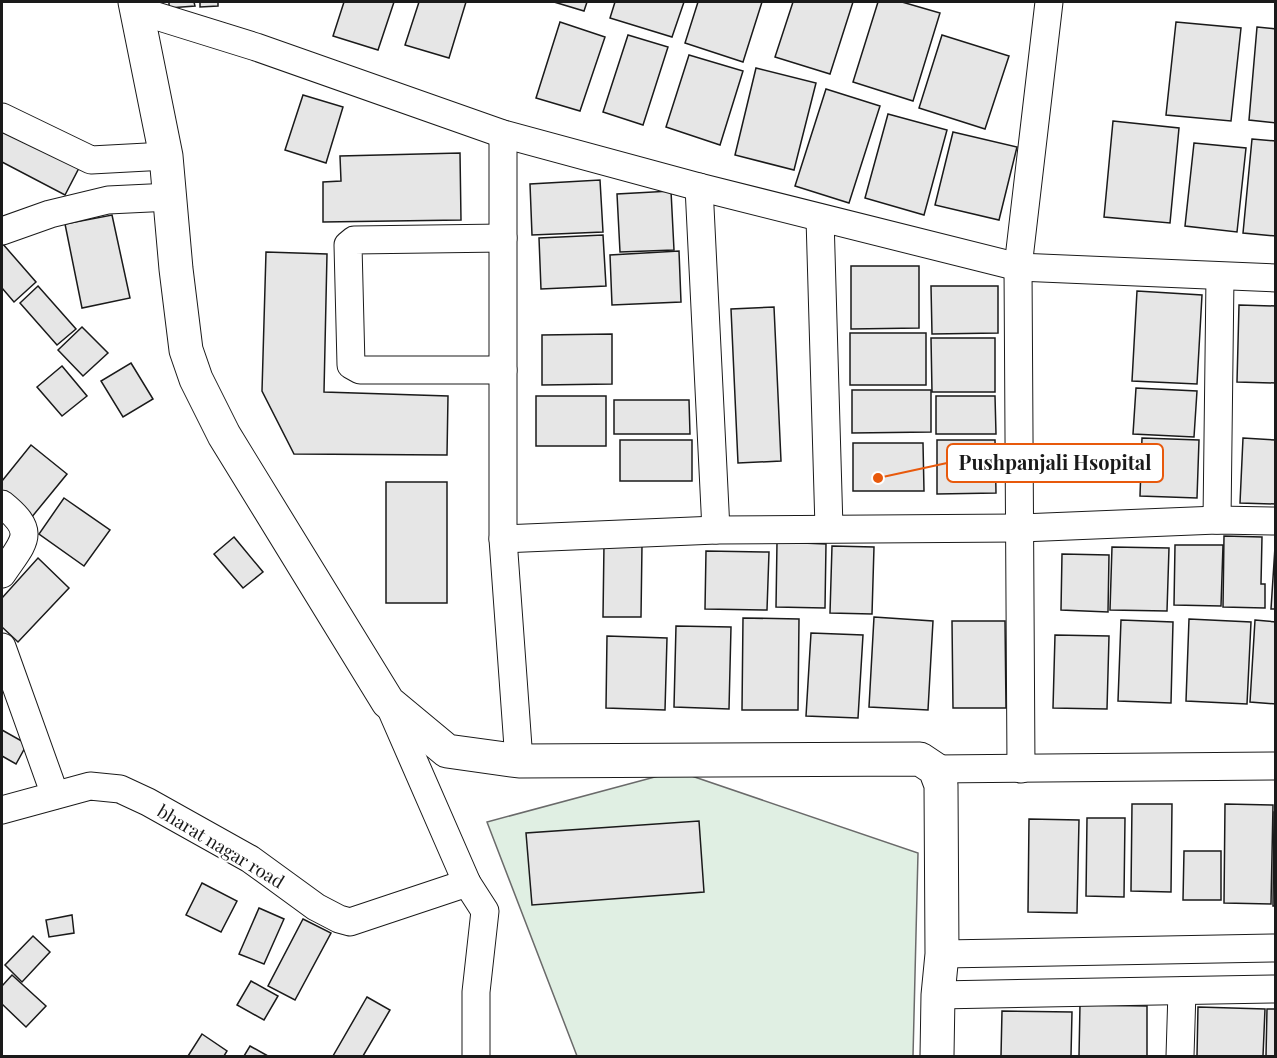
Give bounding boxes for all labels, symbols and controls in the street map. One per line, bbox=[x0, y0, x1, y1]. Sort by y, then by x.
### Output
callout: Pushpanjali Hsopital bbox=[947, 444, 1163, 482]
text: Pushpanjali Hsopital bbox=[959, 448, 1151, 475]
street label: bharat nagar road bbox=[153, 799, 289, 894]

